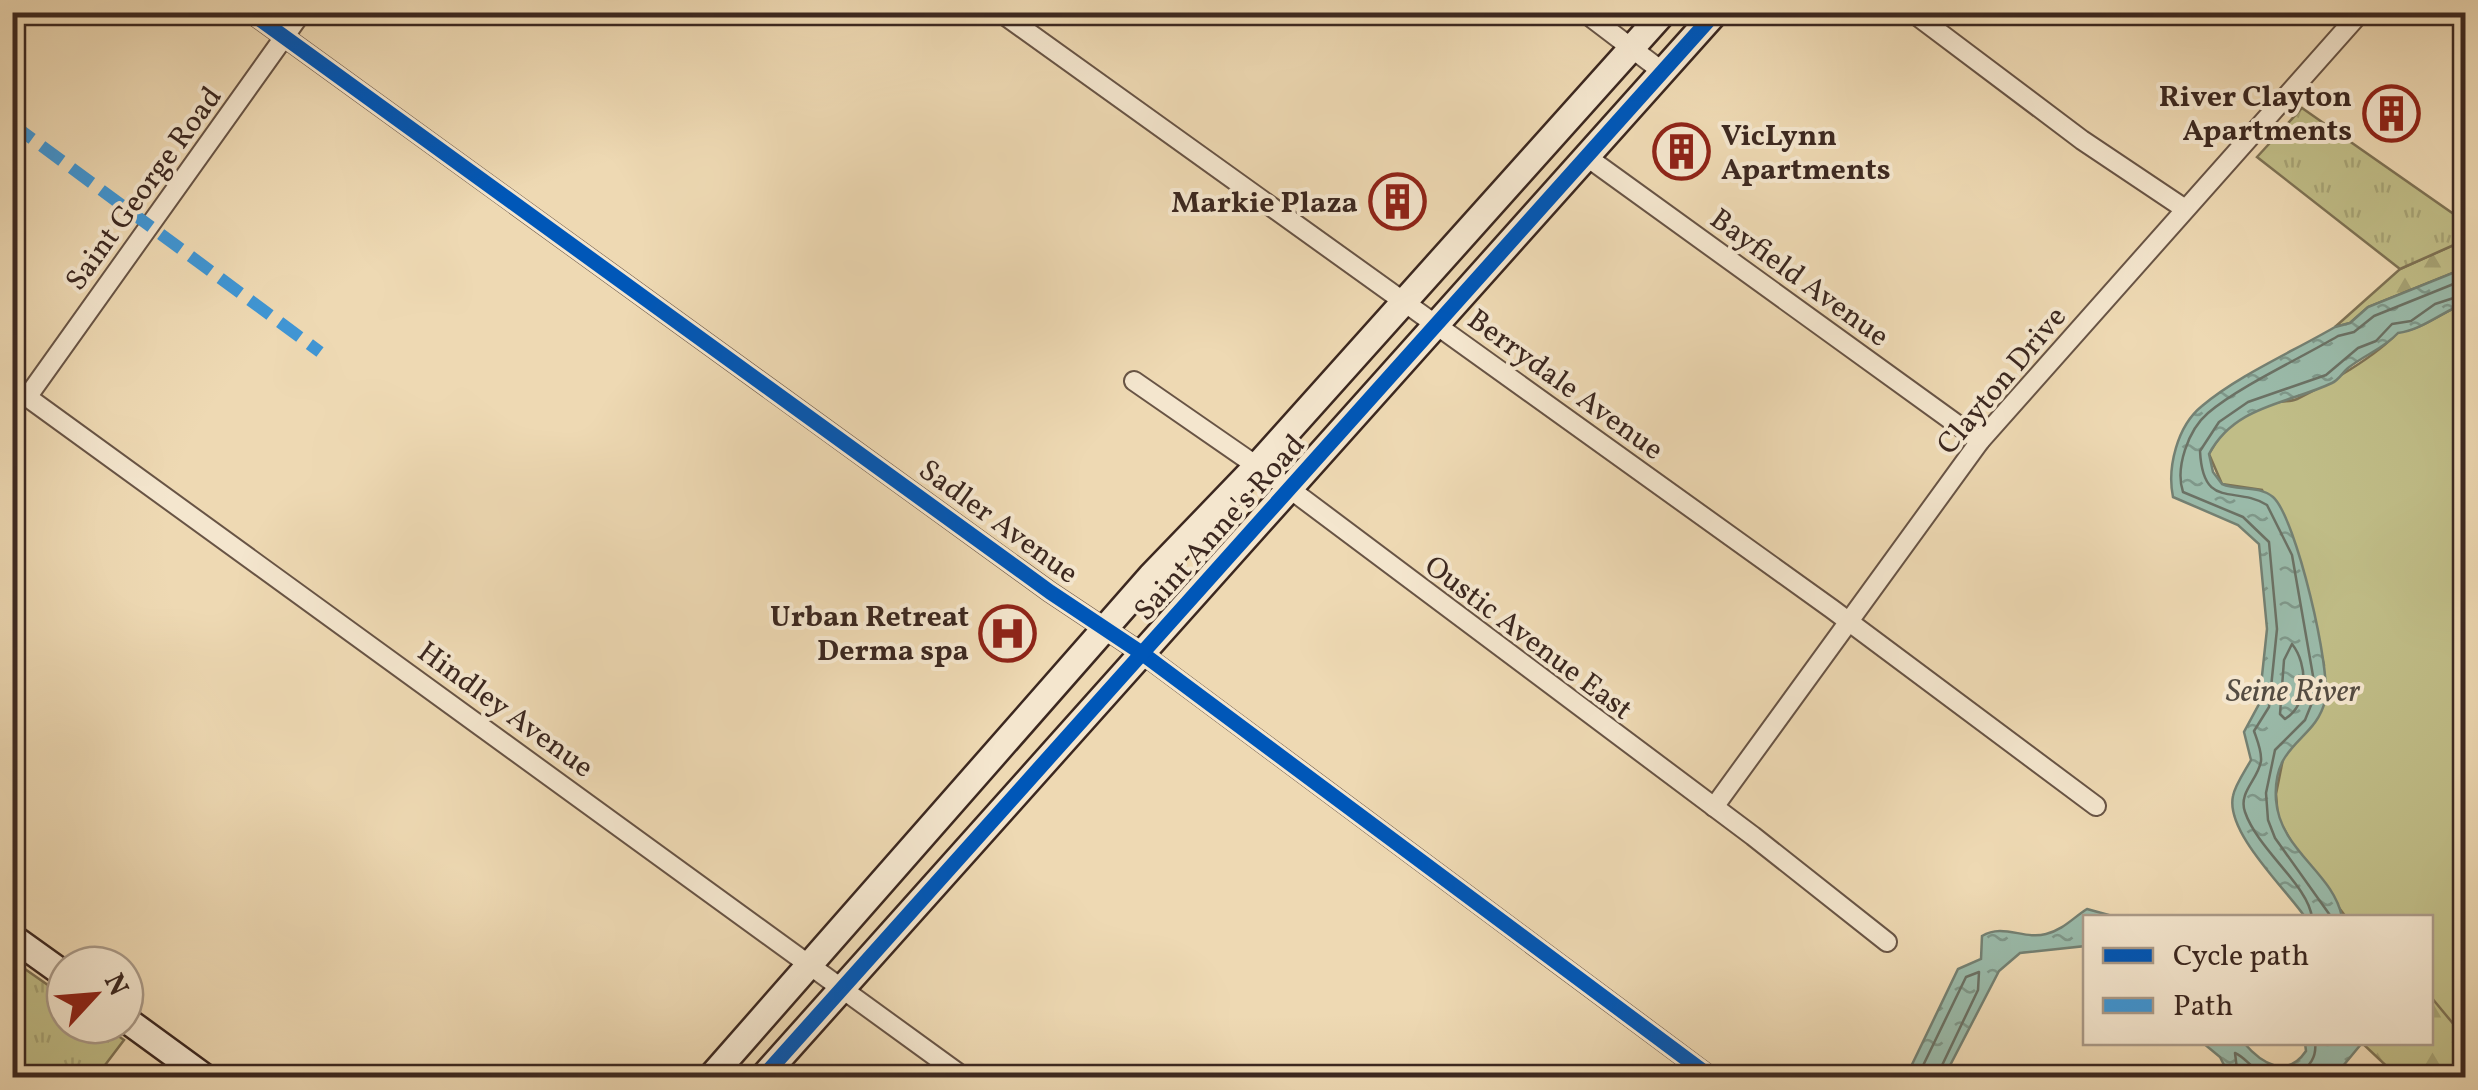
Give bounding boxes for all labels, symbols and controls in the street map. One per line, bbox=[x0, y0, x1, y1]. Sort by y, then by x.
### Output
place label: River Clayton Apartments bbox=[2159, 77, 2352, 153]
street label: Saint George Road bbox=[56, 79, 233, 300]
building icon: River Clayton Apartments bbox=[2361, 83, 2421, 143]
place label: VicLynn Apartments bbox=[1721, 116, 1891, 192]
building icon: VicLynn Apartments bbox=[1652, 122, 1712, 182]
building icon: Markie Plaza bbox=[1367, 172, 1427, 232]
place label: Markie Plaza bbox=[1171, 183, 1358, 225]
street label: Bayfield Avenue bbox=[1701, 199, 1897, 358]
street label: Clayton Drive bbox=[1928, 298, 2077, 465]
street label: Berrydale Avenue bbox=[1458, 300, 1671, 471]
street label: Saint Anne's Road bbox=[1125, 426, 1316, 631]
street label: Sadler Avenue bbox=[909, 450, 1086, 595]
street label: Oustic Avenue East bbox=[1415, 546, 1641, 731]
place label: Urban Retreat Derma spa bbox=[770, 597, 969, 673]
hospital icon: Urban Retreat Derma spa bbox=[978, 603, 1038, 663]
street label: Hindley Avenue bbox=[408, 632, 602, 789]
water label: Seine River bbox=[2226, 671, 2361, 715]
legend bbox=[2083, 915, 2433, 1045]
text: Cycle path bbox=[2173, 936, 2309, 978]
north arrow bbox=[45, 945, 145, 1045]
text: N bbox=[93, 967, 137, 1003]
text: Path bbox=[2173, 986, 2233, 1028]

